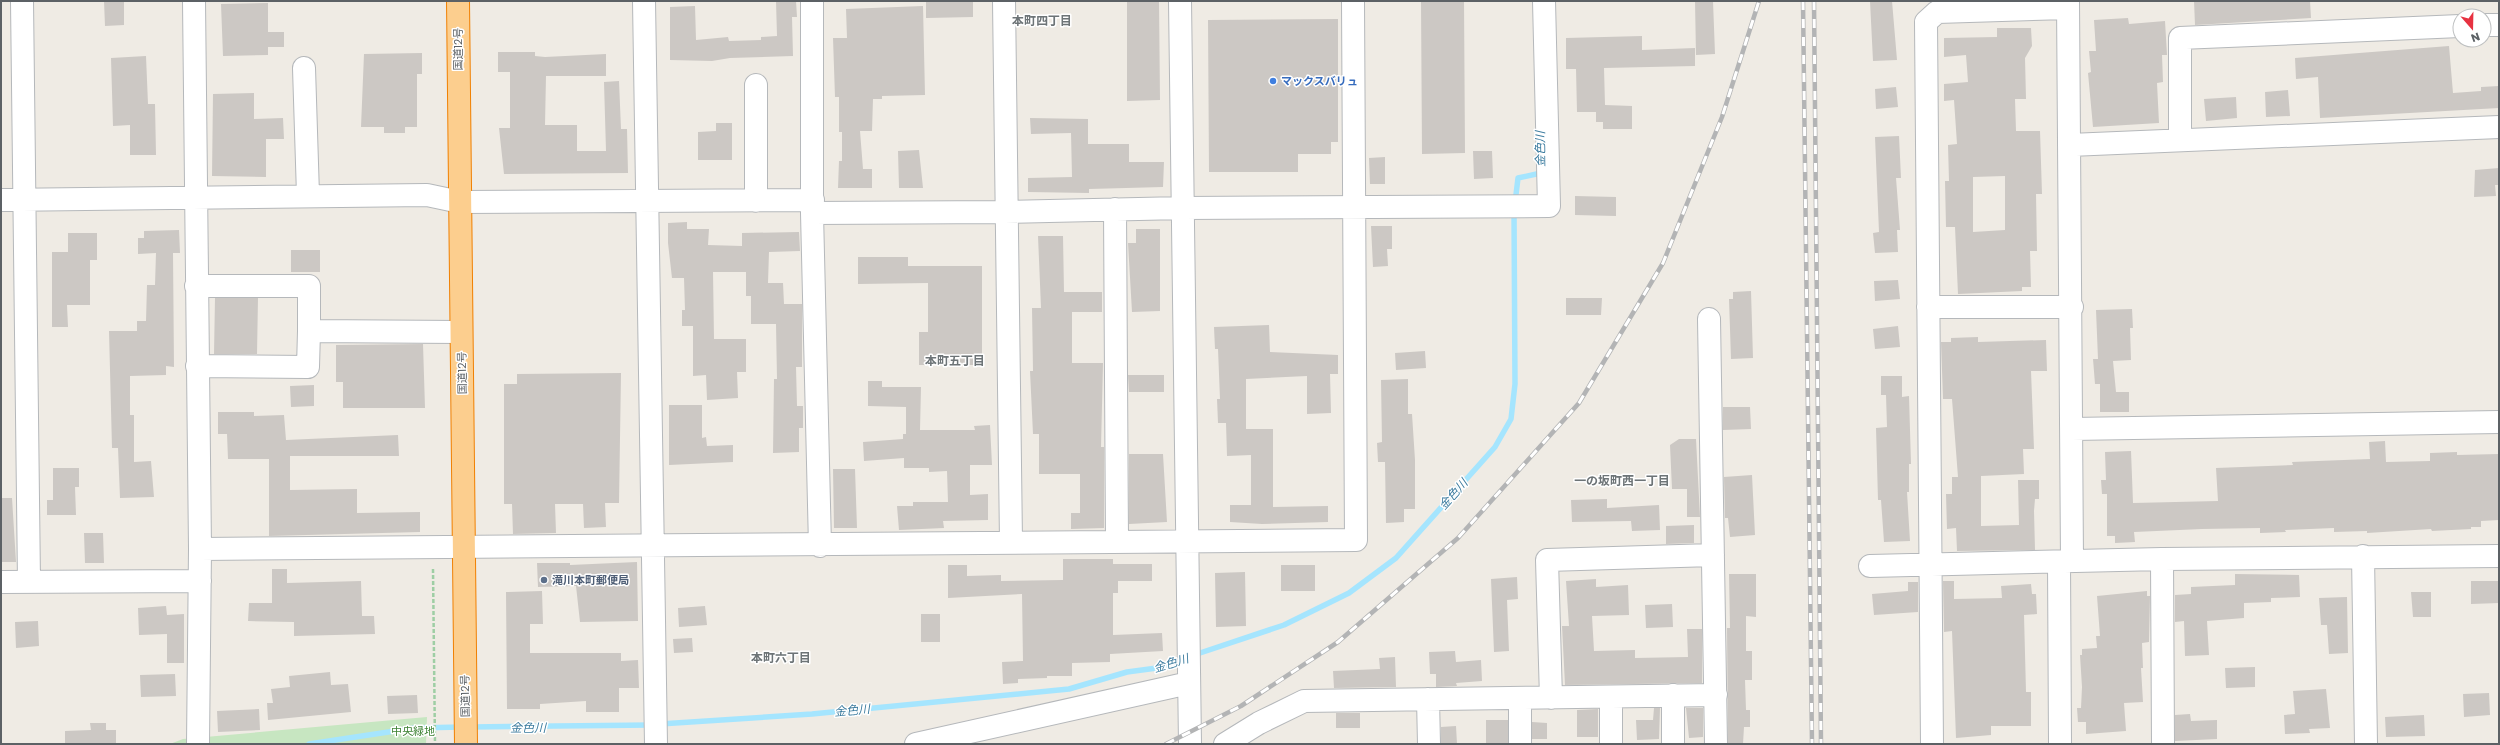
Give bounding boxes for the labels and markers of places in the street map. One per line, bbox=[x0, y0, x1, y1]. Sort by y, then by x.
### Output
place label: マックスバリュ bbox=[1281, 73, 1358, 89]
marker: マックスバリュ bbox=[1268, 76, 1278, 86]
place label: 滝川本町郵便局 bbox=[552, 572, 629, 588]
marker: 滝川本町郵便局 bbox=[539, 575, 549, 585]

